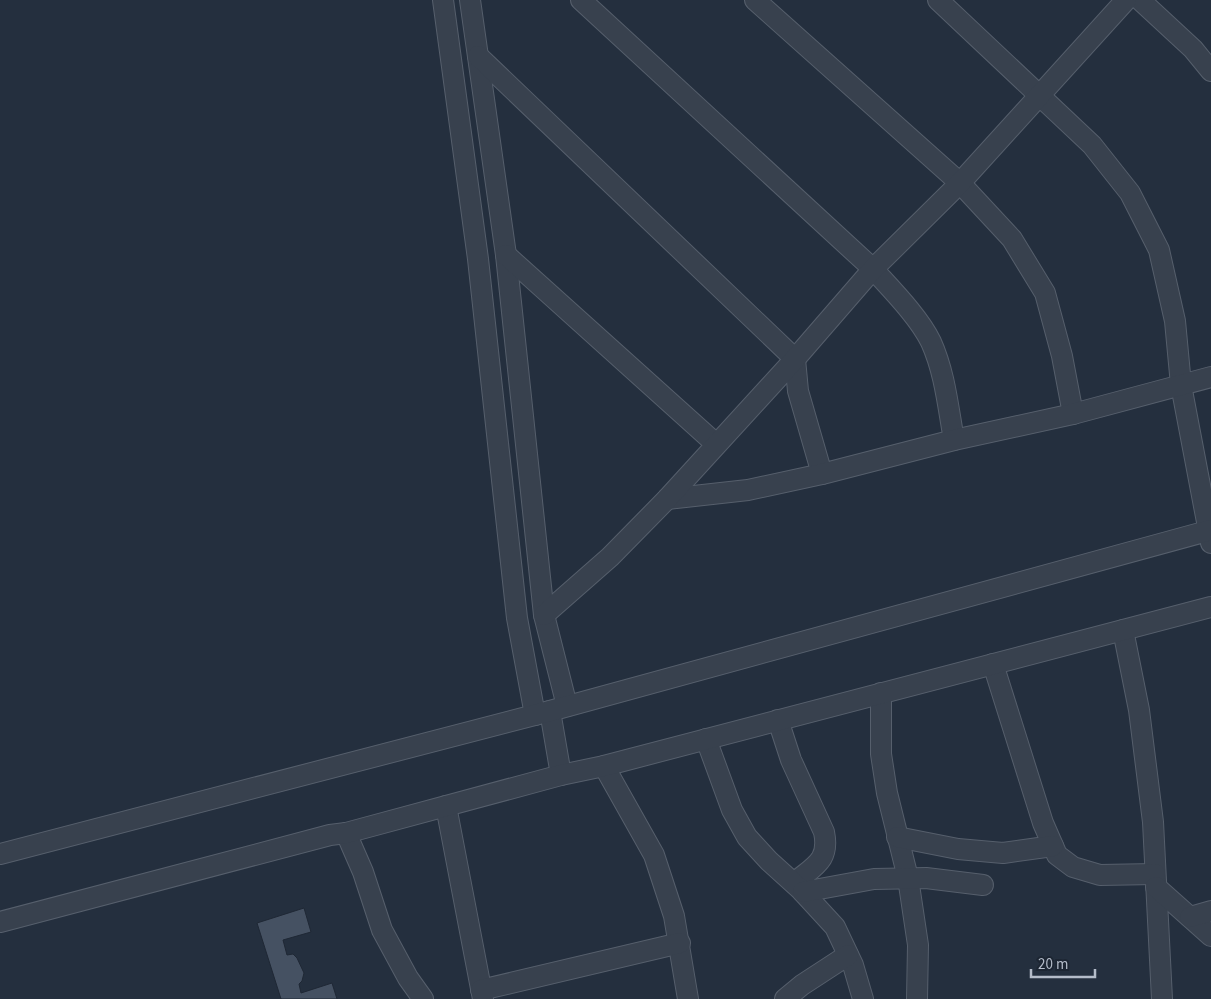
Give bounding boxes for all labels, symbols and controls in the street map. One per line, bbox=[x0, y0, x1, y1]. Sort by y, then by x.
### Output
scale bar bbox=[1031, 946, 1095, 978]
text: 20 m bbox=[1038, 954, 1068, 975]

